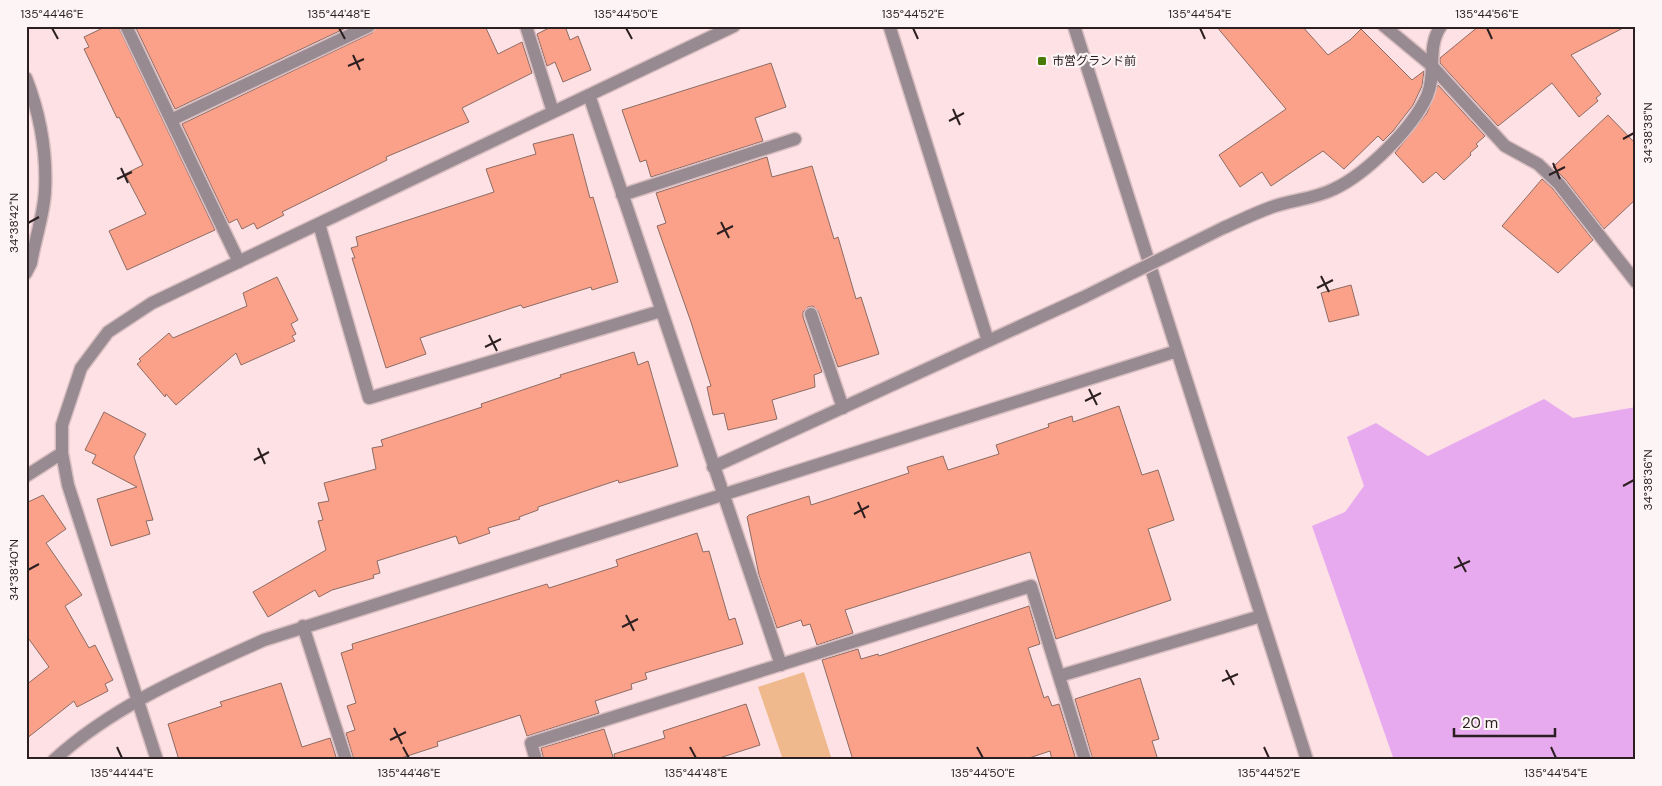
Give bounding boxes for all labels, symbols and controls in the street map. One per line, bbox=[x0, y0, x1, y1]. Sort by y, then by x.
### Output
text: 135°44'46"E bbox=[20, 6, 84, 22]
text: 135°44'48"E bbox=[308, 6, 371, 22]
text: 135°44'50"E bbox=[594, 6, 658, 22]
text: 135°44'52"E bbox=[882, 6, 945, 22]
text: 135°44'54"E bbox=[1168, 6, 1232, 22]
text: 135°44'56"E bbox=[1455, 6, 1519, 22]
place label: 市営グランド前 bbox=[1052, 53, 1136, 69]
marker: 市営グランド前 bbox=[1036, 55, 1048, 67]
text: 34°38'38"N bbox=[1640, 103, 1656, 163]
text: 34°38'42"N bbox=[6, 193, 22, 253]
text: 34°38'36"N bbox=[1640, 449, 1656, 511]
text: 34°38'40"N bbox=[6, 539, 22, 601]
scale bar bbox=[1454, 706, 1556, 738]
text: 20 m bbox=[1462, 713, 1498, 733]
text: 135°44'44"E bbox=[91, 765, 154, 781]
text: 135°44'46"E bbox=[377, 765, 441, 781]
text: 135°44'48"E bbox=[665, 765, 728, 781]
text: 135°44'50"E bbox=[951, 765, 1015, 781]
text: 135°44'52"E bbox=[1238, 765, 1301, 781]
text: 135°44'54"E bbox=[1524, 765, 1588, 781]

